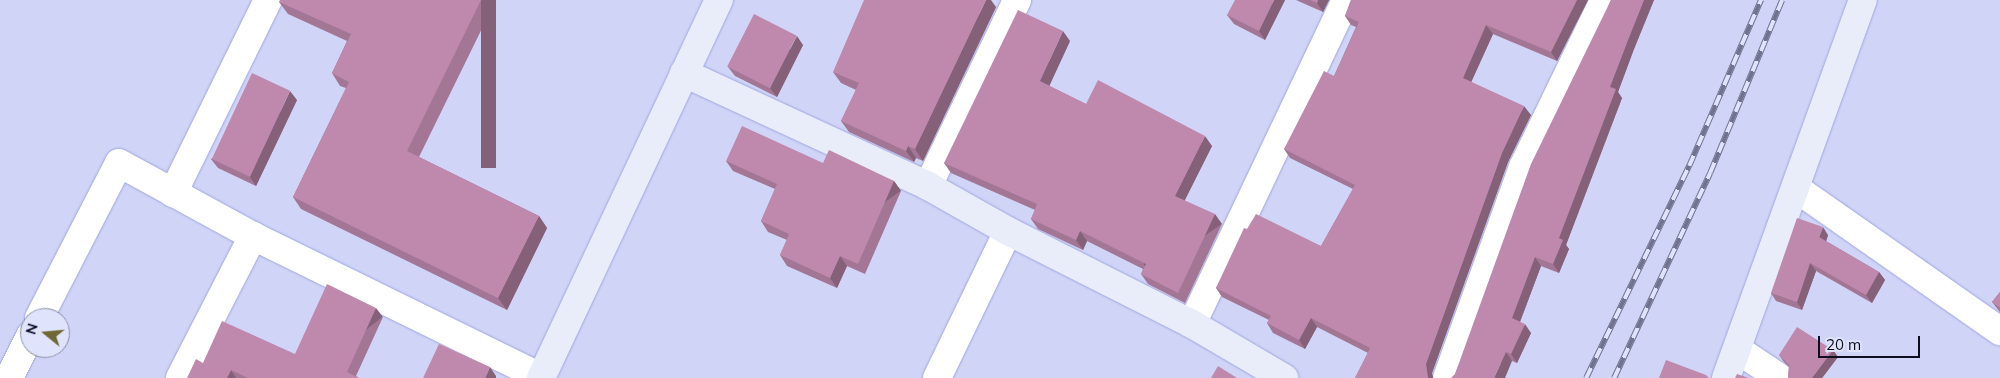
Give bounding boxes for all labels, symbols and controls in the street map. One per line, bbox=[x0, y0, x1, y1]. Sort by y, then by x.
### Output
north arrow bbox=[20, 308, 70, 358]
text: N bbox=[21, 321, 42, 337]
scale bar bbox=[1820, 326, 1922, 358]
text: 20 m bbox=[1826, 335, 1861, 354]

